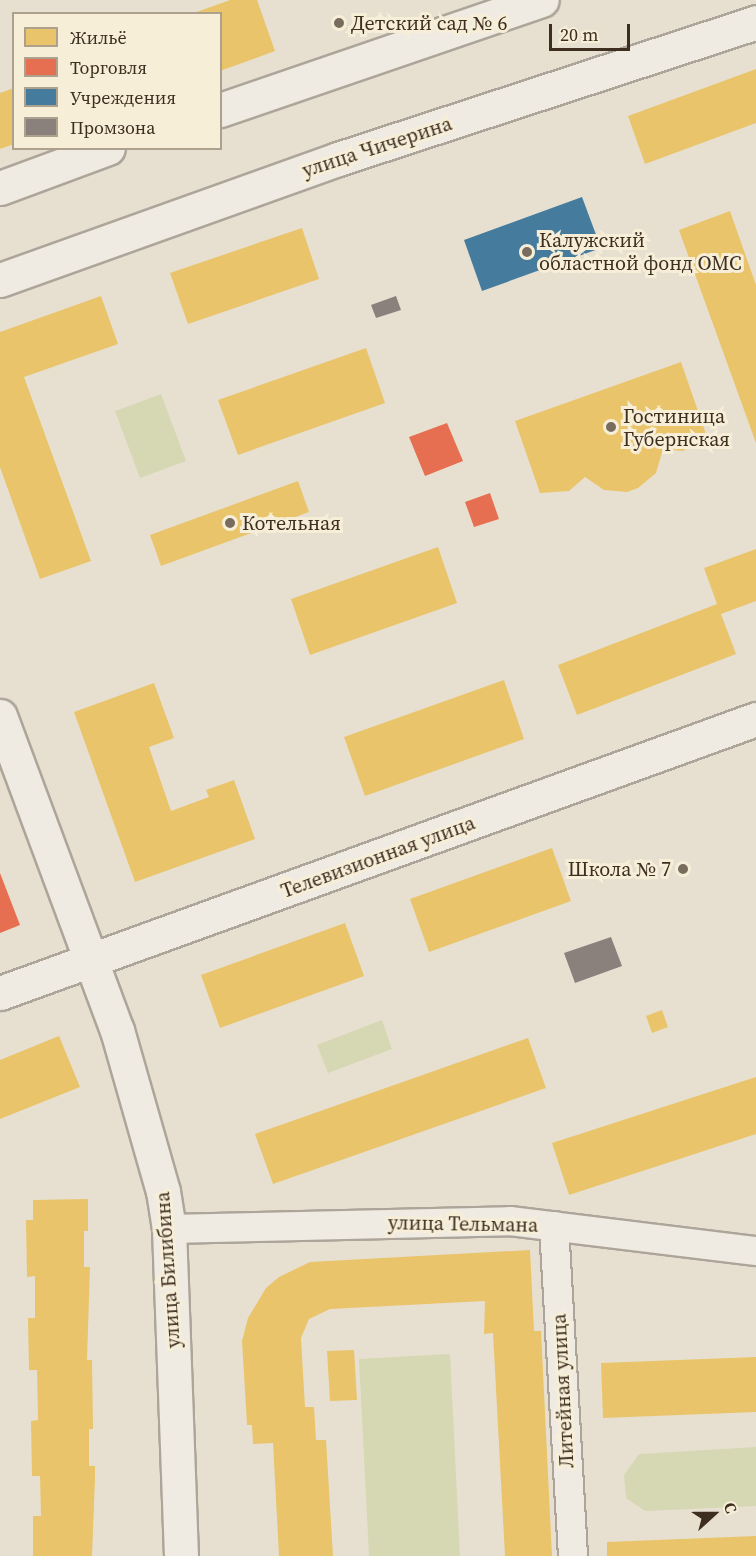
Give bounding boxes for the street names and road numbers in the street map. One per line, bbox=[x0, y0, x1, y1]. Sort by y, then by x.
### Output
street label: улица Чичерина bbox=[299, 111, 455, 183]
street label: Телевизионная улица bbox=[278, 811, 478, 903]
street label: улица Билибина bbox=[151, 1191, 185, 1349]
street label: улица Тельмана bbox=[387, 1211, 539, 1237]
street label: Литейная улица bbox=[547, 1313, 579, 1469]

